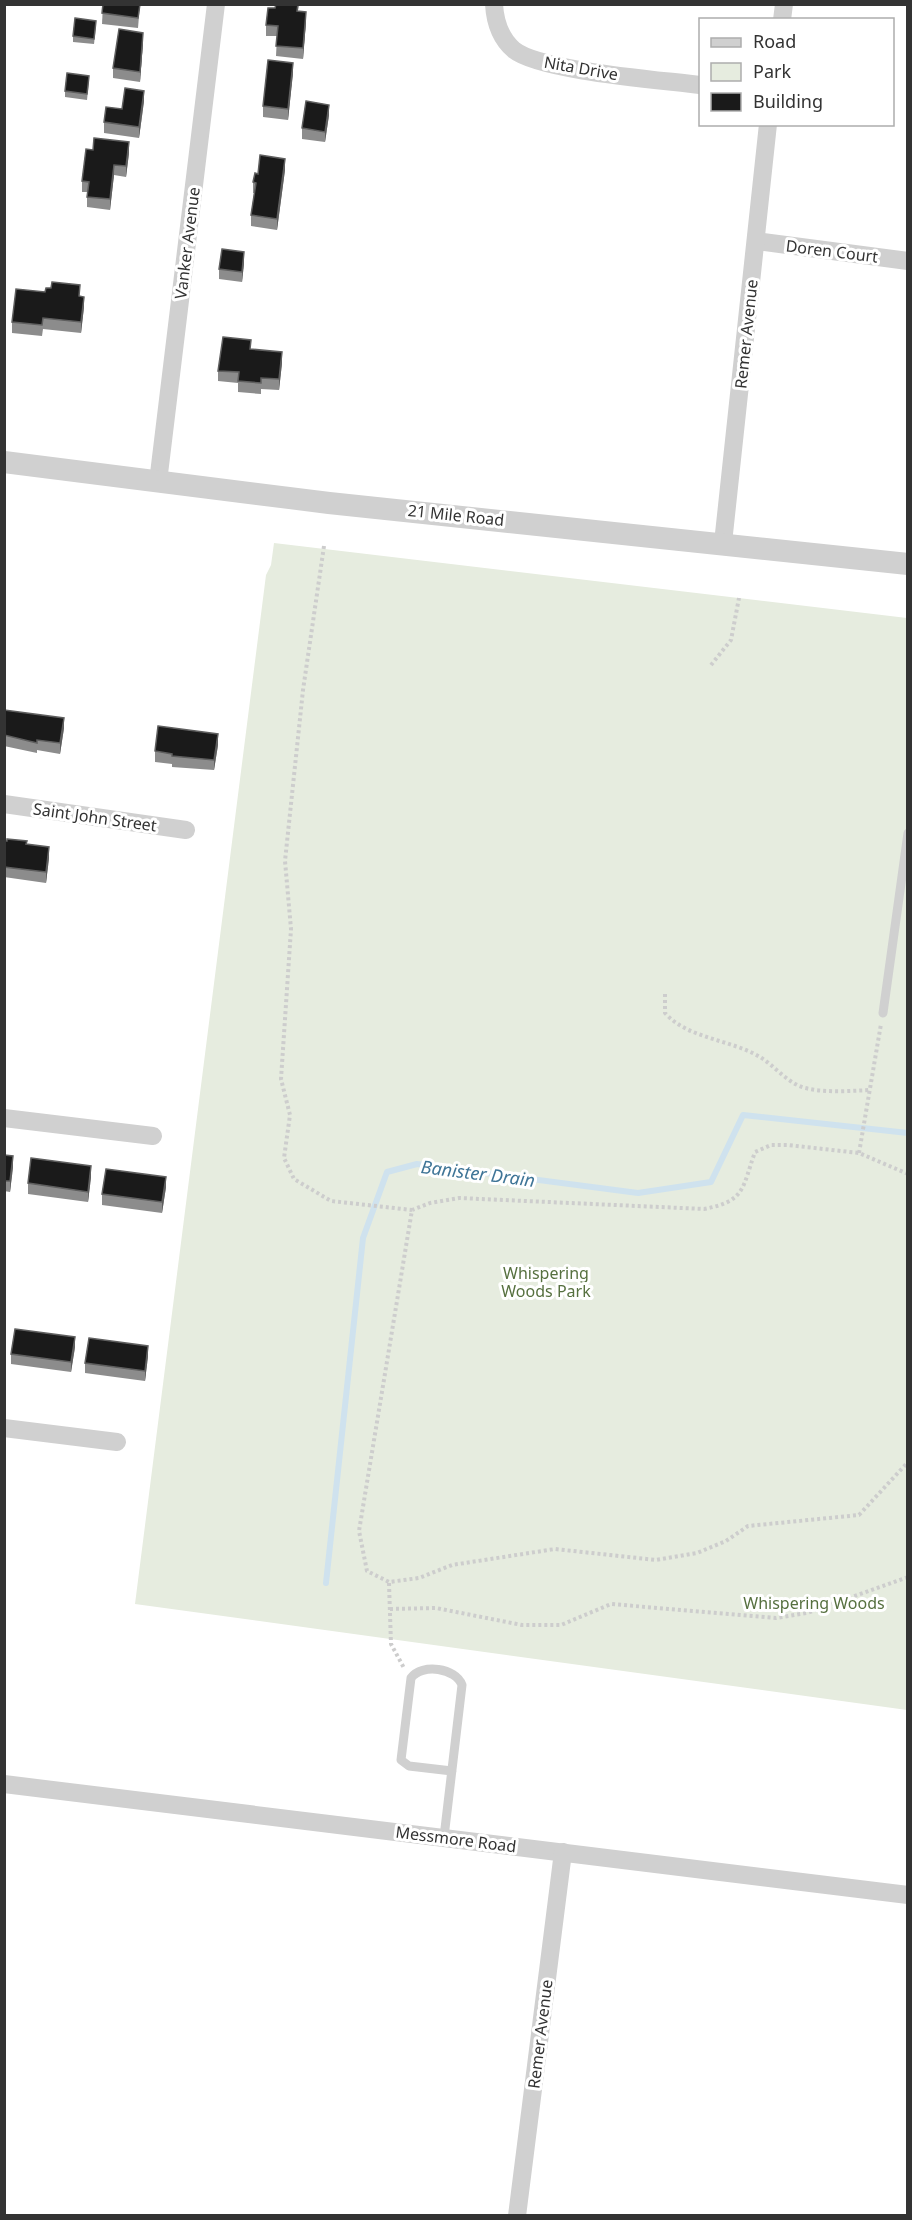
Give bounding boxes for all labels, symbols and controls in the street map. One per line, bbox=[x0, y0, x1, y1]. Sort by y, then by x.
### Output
legend bbox=[699, 18, 894, 126]
text: Road bbox=[753, 29, 796, 53]
street label: Nita Drive bbox=[542, 51, 620, 85]
text: Park bbox=[753, 59, 791, 83]
text: Building bbox=[753, 89, 823, 113]
street label: Vanker Avenue bbox=[169, 186, 205, 300]
street label: Doren Court bbox=[785, 234, 880, 268]
street label: Remer Avenue bbox=[729, 278, 763, 390]
street label: 21 Mile Road bbox=[407, 499, 505, 531]
street label: Saint John Street bbox=[32, 797, 158, 837]
water label: Banister Drain bbox=[420, 1154, 536, 1192]
park label: Whispering Woods Park bbox=[501, 1262, 591, 1302]
park label: Whispering Woods bbox=[743, 1592, 885, 1614]
street label: Messmore Road bbox=[394, 1821, 518, 1857]
street label: Remer Avenue bbox=[522, 1978, 558, 2090]

